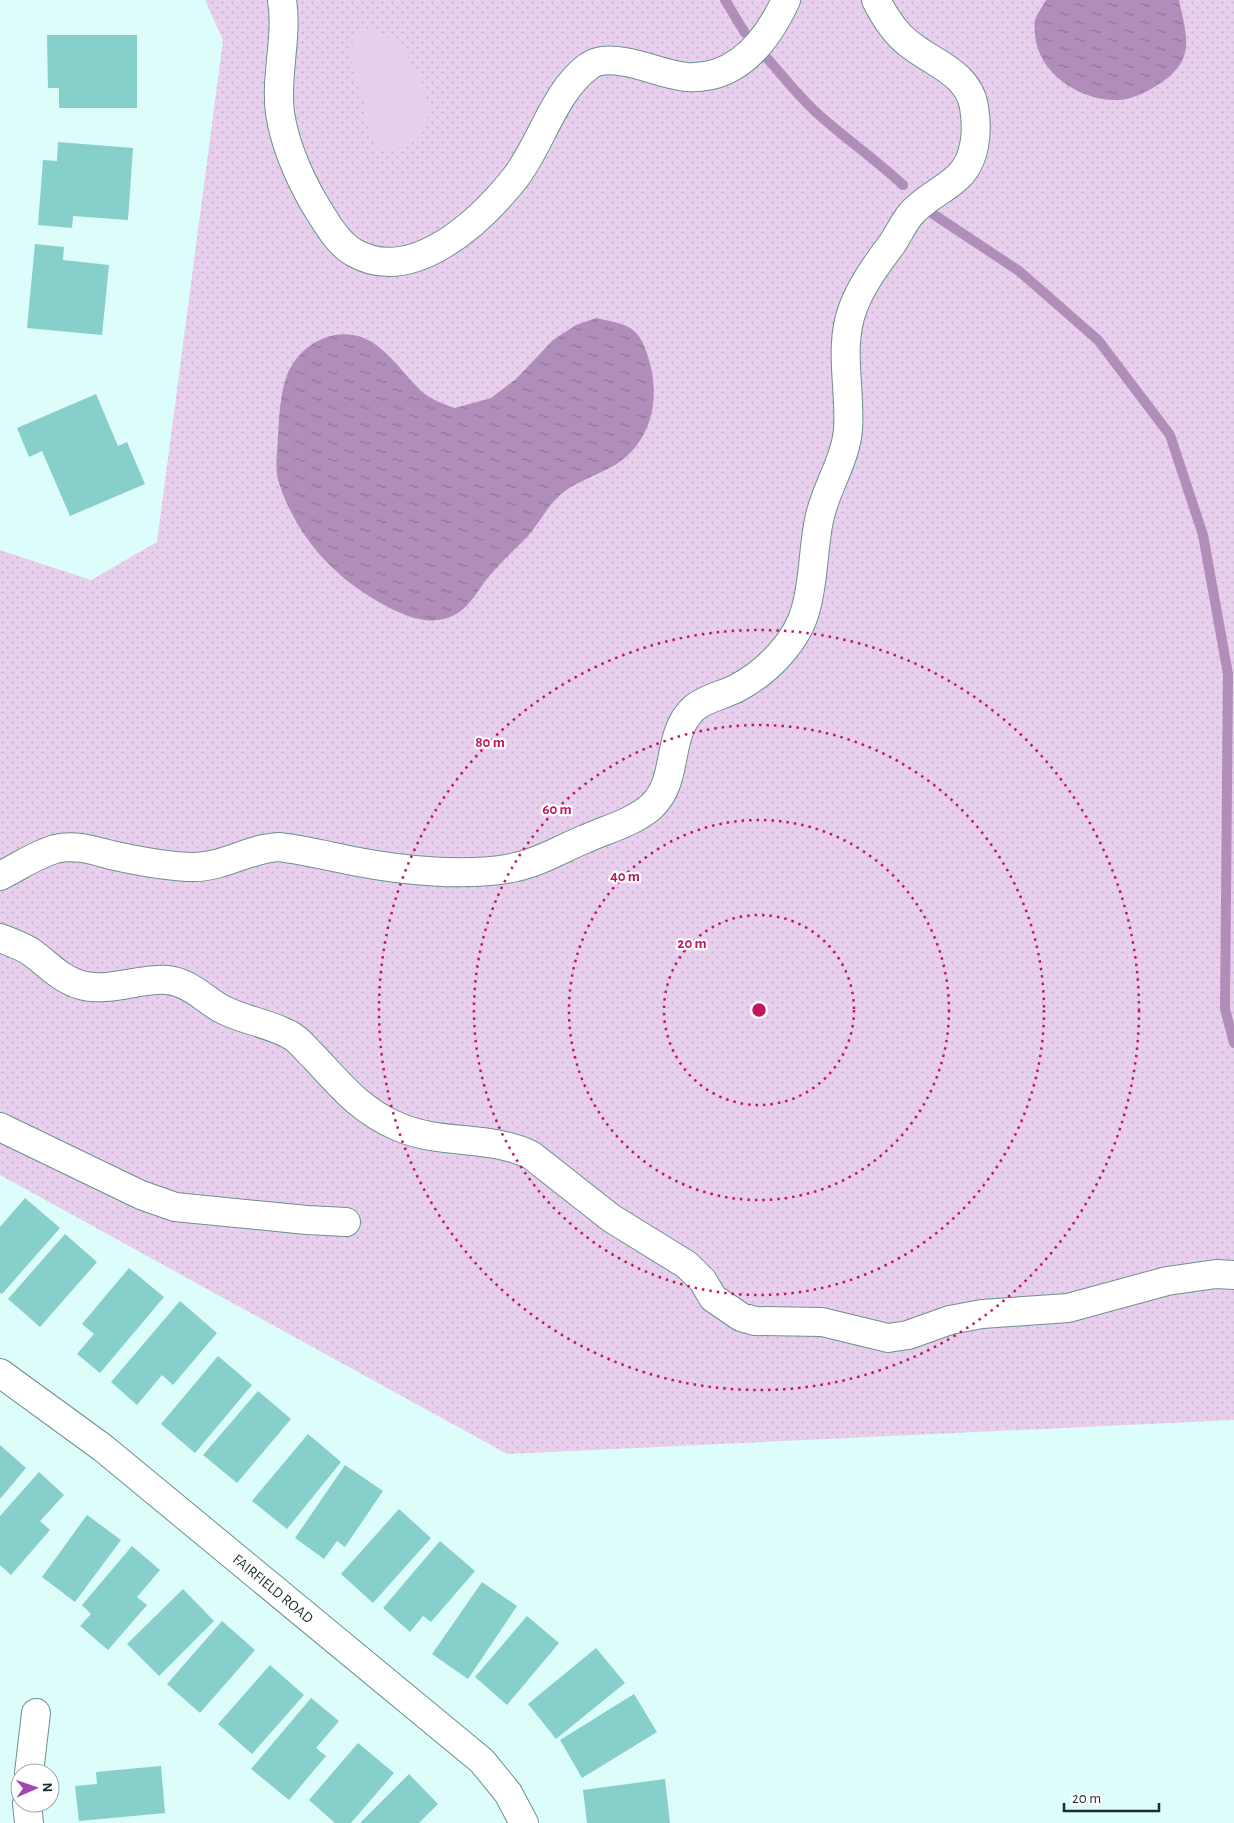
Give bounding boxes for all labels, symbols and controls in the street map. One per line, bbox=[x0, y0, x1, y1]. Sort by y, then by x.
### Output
text: 80 m bbox=[475, 735, 505, 750]
text: 60 m bbox=[542, 802, 572, 817]
text: 40 m bbox=[610, 869, 640, 884]
text: 20 m bbox=[677, 936, 707, 951]
centre of rings bbox=[750, 1001, 768, 1019]
street label: FAIRFIELD ROAD bbox=[230, 1551, 316, 1626]
north arrow bbox=[10, 1763, 60, 1813]
scale bar bbox=[1064, 1780, 1159, 1812]
text: N bbox=[40, 1782, 54, 1793]
text: 20 m bbox=[1072, 1791, 1101, 1806]

